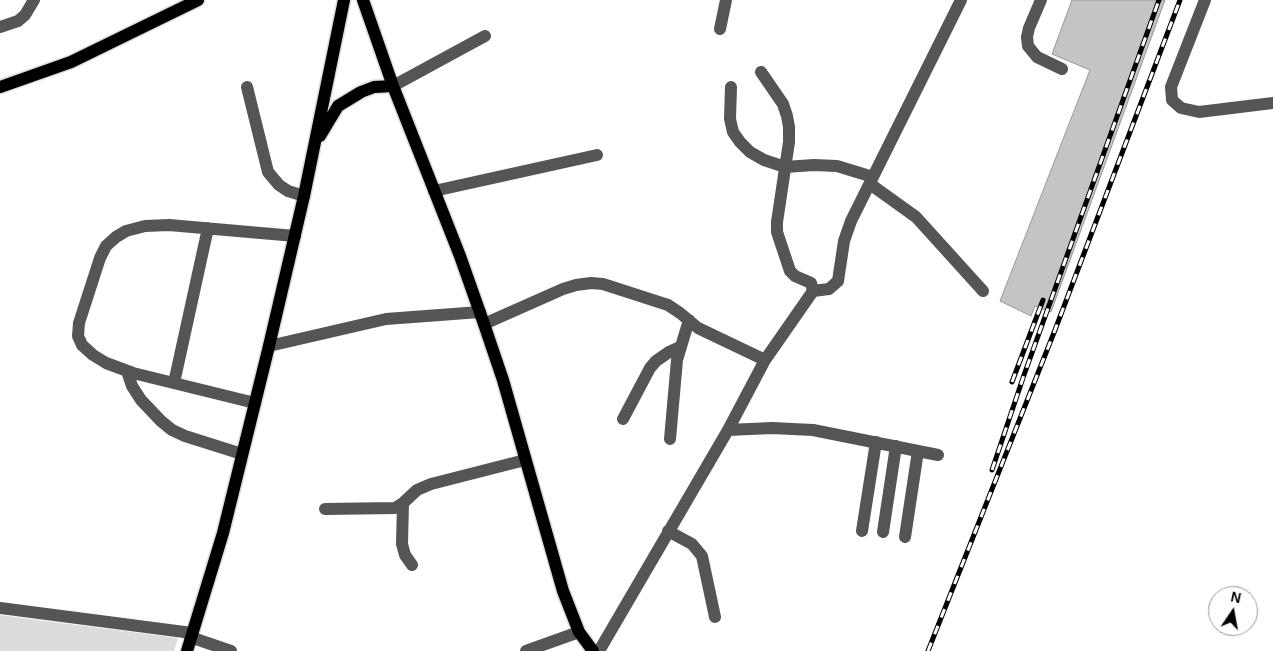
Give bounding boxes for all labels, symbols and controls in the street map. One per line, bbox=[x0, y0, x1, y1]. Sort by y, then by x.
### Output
north arrow bbox=[1208, 586, 1258, 636]
text: N bbox=[1229, 588, 1243, 606]

